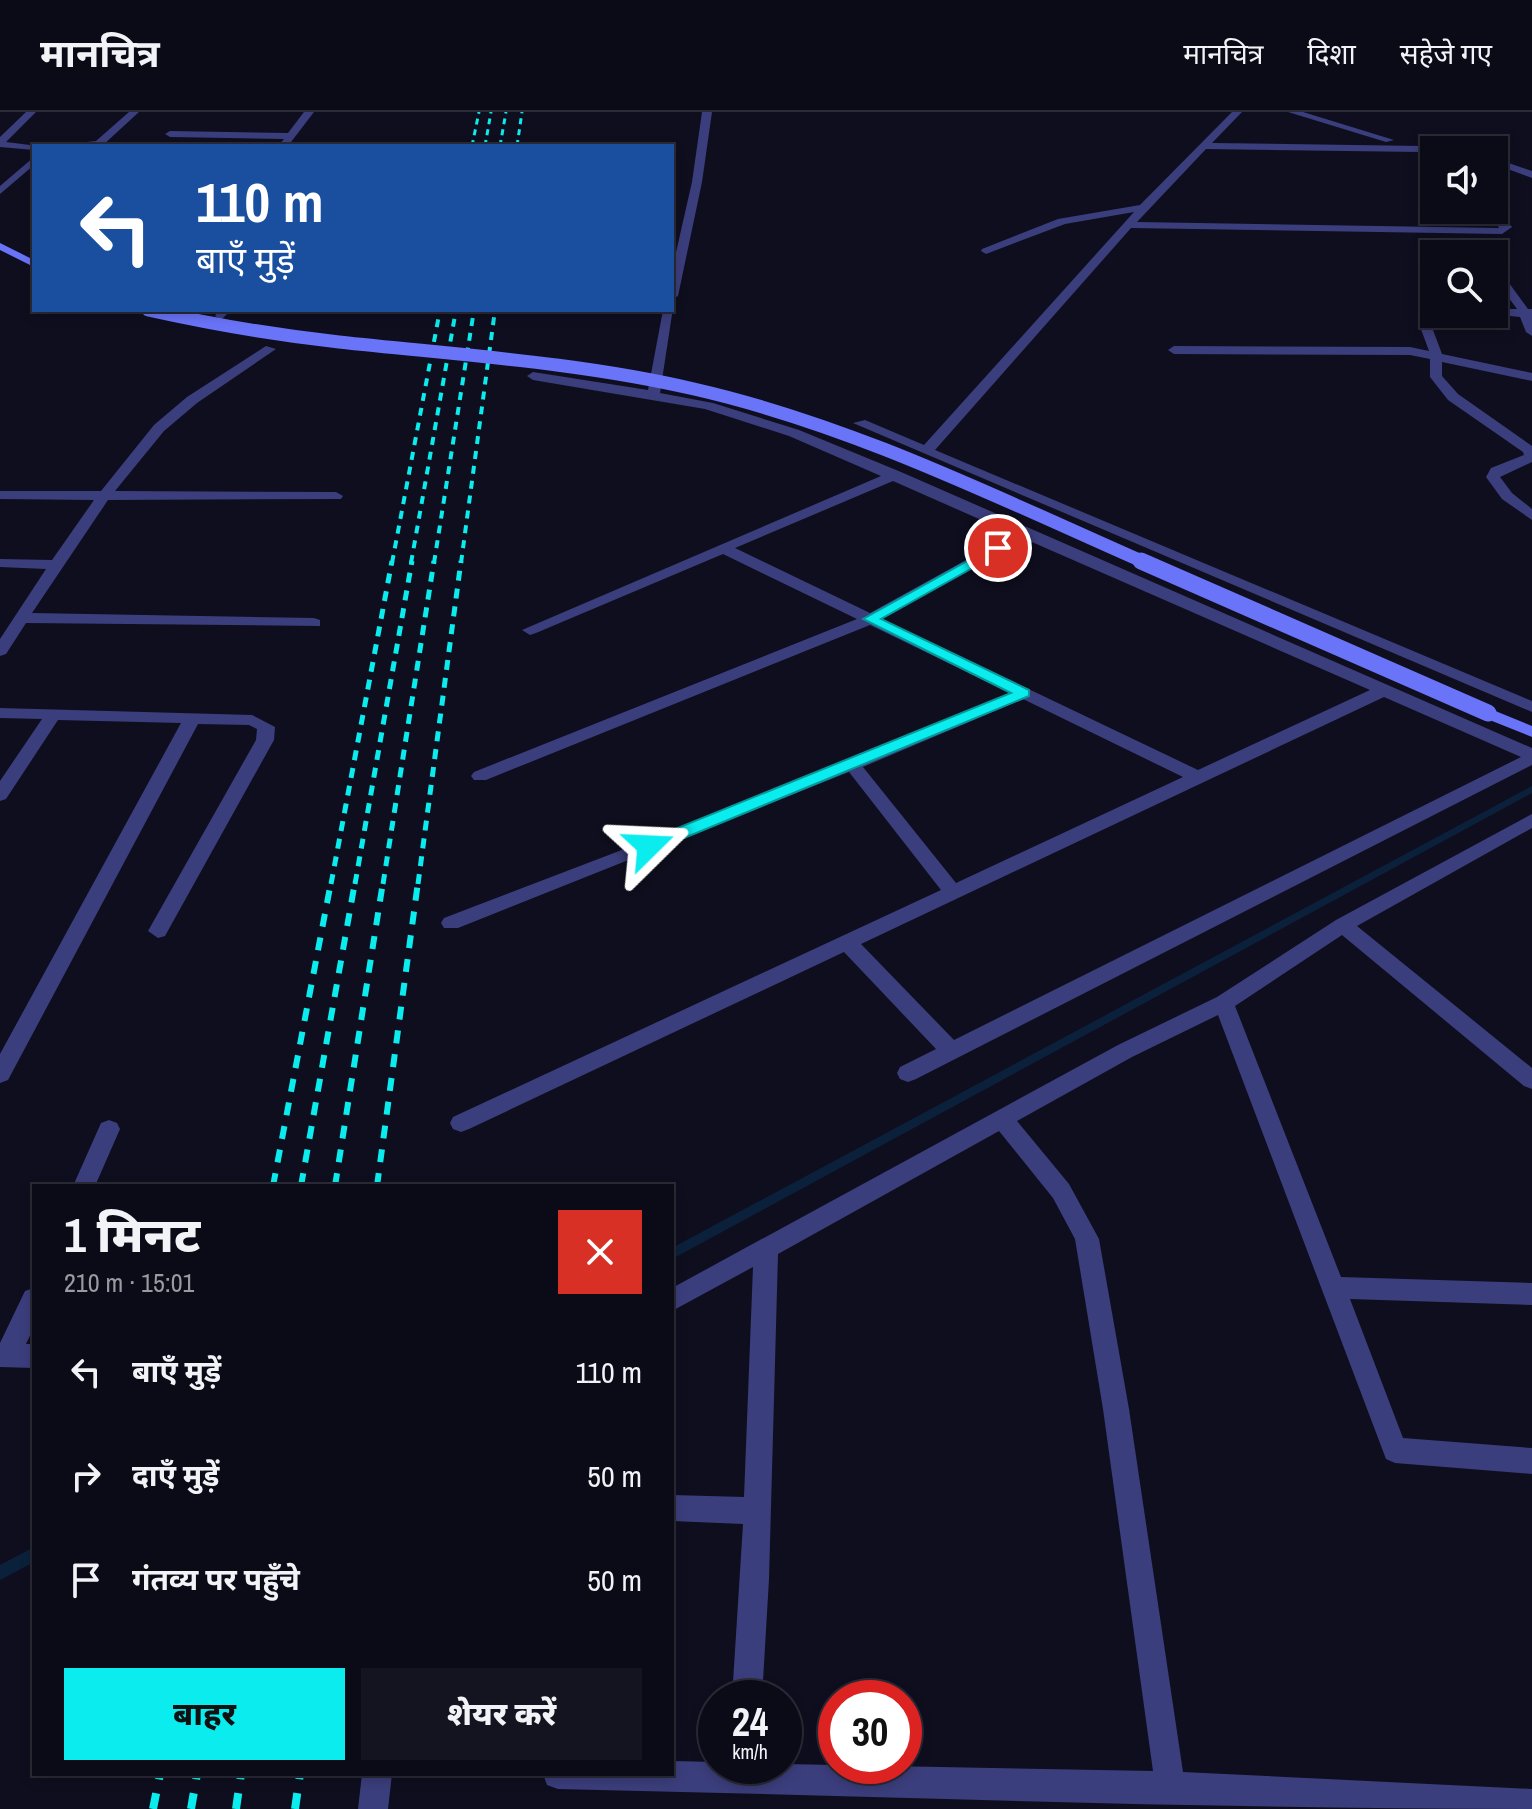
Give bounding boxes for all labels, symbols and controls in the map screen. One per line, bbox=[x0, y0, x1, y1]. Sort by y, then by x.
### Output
text: मानचित्र bbox=[40, 28, 160, 79]
text: मानचित्र bbox=[1183, 35, 1263, 73]
text: दिशा bbox=[1307, 35, 1356, 73]
text: सहेजे गए bbox=[1400, 35, 1492, 73]
map controls bbox=[1420, 136, 1508, 328]
button: sound bbox=[1420, 136, 1508, 224]
text: 110 m bbox=[196, 164, 324, 239]
icon: left bbox=[64, 176, 168, 280]
text: बाएँ मुड़ें bbox=[196, 236, 295, 284]
button: search bbox=[1420, 240, 1508, 328]
pin bbox=[964, 514, 1032, 582]
icon: arrive bbox=[976, 526, 1020, 570]
position arrow bbox=[607, 804, 691, 888]
text: 1 मिनट bbox=[64, 1202, 200, 1267]
button: close bbox=[558, 1210, 642, 1294]
text: 210 m · 15:01 bbox=[64, 1265, 194, 1300]
icon: left bbox=[64, 1350, 108, 1394]
text: बाएँ मुड़ें bbox=[132, 1351, 221, 1391]
text: 110 m bbox=[575, 1352, 642, 1392]
icon: right bbox=[64, 1454, 108, 1498]
text: दाएँ मुड़ें bbox=[132, 1455, 219, 1495]
text: 50 m bbox=[587, 1456, 642, 1496]
icon: arrive bbox=[64, 1558, 108, 1602]
text: गंतव्य पर पहुँचे bbox=[132, 1559, 300, 1599]
text: 50 m bbox=[587, 1560, 642, 1600]
button: बाहर bbox=[64, 1668, 345, 1760]
button: शेयर करें bbox=[361, 1668, 642, 1760]
speed limit sign: 30 bbox=[818, 1680, 922, 1784]
text: 24 bbox=[732, 1695, 768, 1748]
text: km/h bbox=[732, 1738, 768, 1765]

